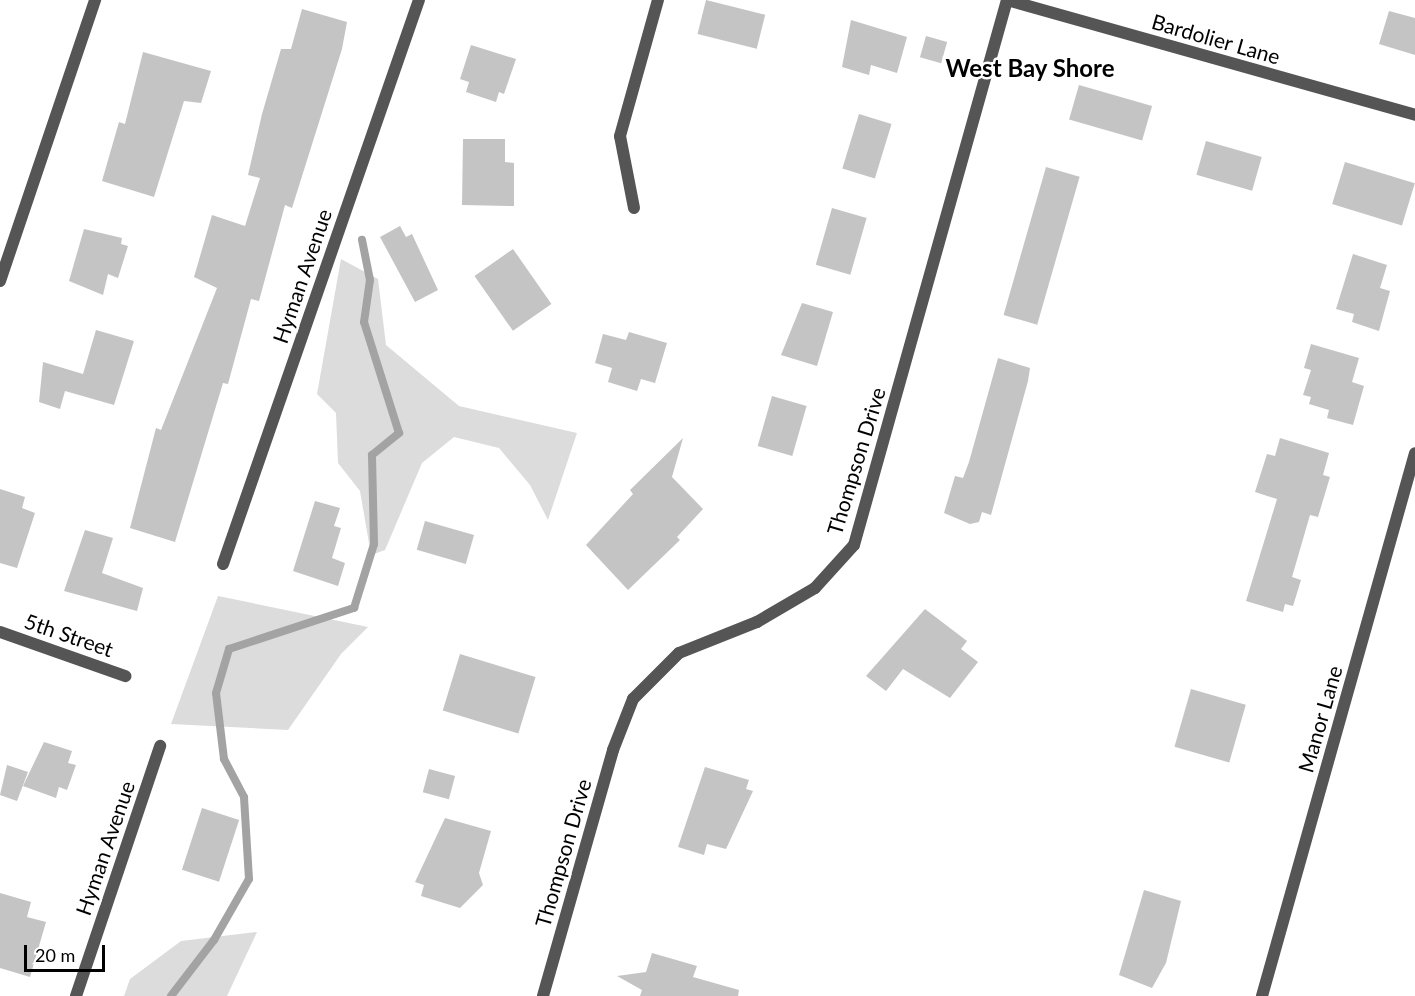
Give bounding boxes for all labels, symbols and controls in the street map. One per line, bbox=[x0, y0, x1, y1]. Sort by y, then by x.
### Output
street label: Bardolier Lane bbox=[1149, 9, 1283, 69]
district label: West Bay Shore bbox=[945, 54, 1115, 82]
street label: Hyman Avenue bbox=[267, 205, 337, 347]
street label: Thompson Drive bbox=[822, 384, 890, 538]
street label: 5th Street bbox=[21, 608, 117, 662]
street label: Manor Lane bbox=[1293, 663, 1347, 775]
street label: Thompson Drive bbox=[530, 776, 596, 930]
street label: Hyman Avenue bbox=[70, 777, 140, 919]
scale bar bbox=[27, 933, 108, 971]
text: 20 m bbox=[35, 944, 75, 966]

